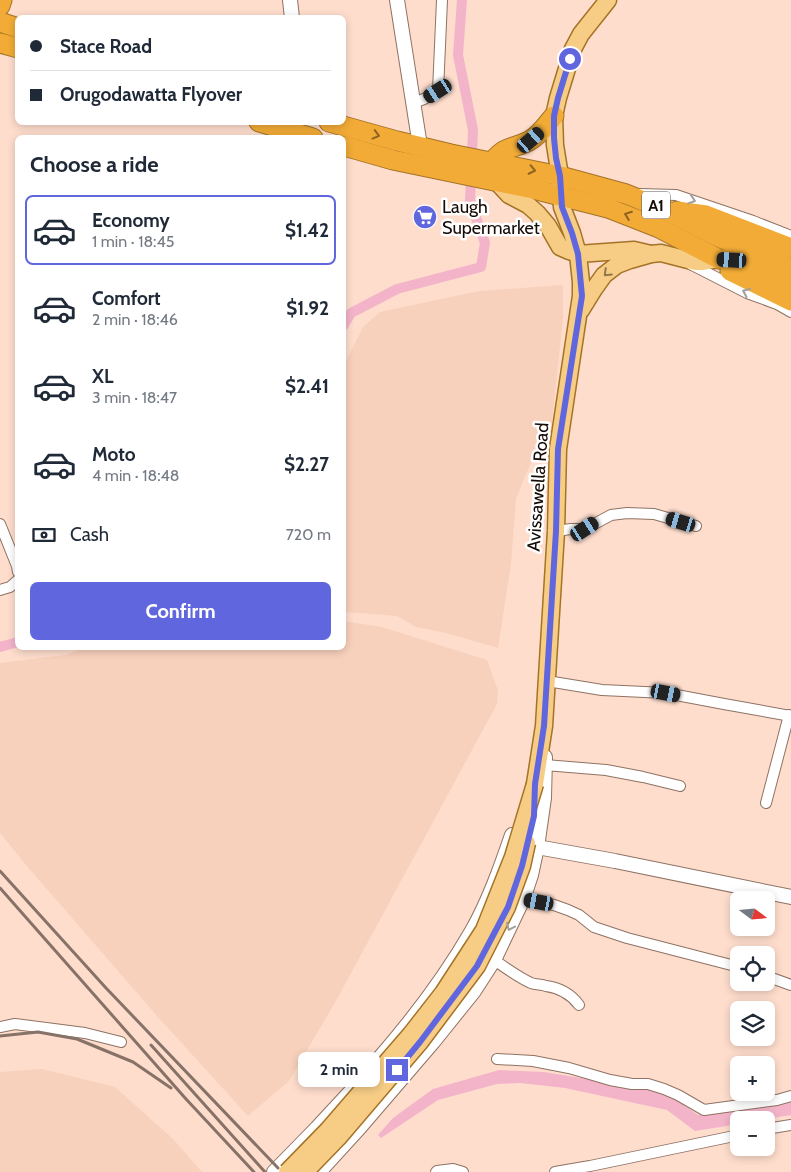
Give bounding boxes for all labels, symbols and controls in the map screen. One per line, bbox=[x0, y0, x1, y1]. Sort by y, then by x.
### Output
text: Stace Road bbox=[60, 35, 152, 58]
route start bbox=[559, 48, 581, 70]
car bbox=[421, 77, 454, 105]
text: Orugodawatta Flyover bbox=[60, 83, 242, 106]
car bbox=[514, 124, 547, 156]
one-way arrow bbox=[371, 129, 380, 140]
text: Choose a ride bbox=[30, 151, 159, 178]
one-way arrow bbox=[528, 164, 537, 175]
road number: A1 bbox=[642, 192, 670, 218]
one-way arrow bbox=[687, 194, 695, 204]
place label: Laugh Supermarket bbox=[442, 196, 540, 239]
supermarket icon: Laugh Supermarket bbox=[412, 204, 438, 230]
icon: car bbox=[32, 208, 77, 253]
text: Economy bbox=[92, 209, 170, 232]
one-way arrow bbox=[624, 211, 633, 221]
text: $1.42 bbox=[285, 219, 329, 242]
text: 1 min · 18:45 bbox=[92, 232, 174, 251]
car bbox=[716, 252, 747, 268]
one-way arrow bbox=[604, 267, 613, 276]
icon: car bbox=[32, 286, 77, 331]
text: Comfort bbox=[92, 287, 161, 310]
one-way arrow bbox=[742, 288, 751, 299]
text: $1.92 bbox=[286, 297, 329, 320]
text: 2 min · 18:46 bbox=[92, 310, 178, 329]
icon: car bbox=[32, 364, 77, 409]
text: XL bbox=[92, 365, 113, 388]
text: $2.41 bbox=[285, 375, 329, 398]
text: 3 min · 18:47 bbox=[92, 388, 177, 407]
street label: Avissawella Road bbox=[523, 422, 553, 552]
icon: car bbox=[32, 442, 77, 487]
text: Moto bbox=[92, 443, 136, 466]
text: $2.27 bbox=[284, 453, 329, 476]
text: 4 min · 18:48 bbox=[92, 466, 179, 485]
car bbox=[664, 510, 697, 534]
car bbox=[568, 515, 601, 543]
icon: cash bbox=[30, 521, 58, 549]
text: Cash bbox=[70, 523, 109, 546]
text: 720 m bbox=[286, 525, 331, 544]
button: Confirm bbox=[30, 582, 331, 640]
car bbox=[649, 683, 682, 703]
north arrow bbox=[730, 891, 775, 936]
map controls bbox=[730, 891, 775, 1156]
car bbox=[522, 892, 555, 912]
one-way arrow bbox=[505, 922, 516, 931]
button: locate bbox=[730, 946, 775, 991]
button: layers bbox=[730, 1001, 775, 1046]
callout: 2 min bbox=[297, 1052, 380, 1088]
button: + bbox=[730, 1056, 775, 1101]
route end bbox=[386, 1059, 408, 1081]
text: 2 min bbox=[320, 1060, 358, 1079]
button: − bbox=[730, 1111, 775, 1156]

